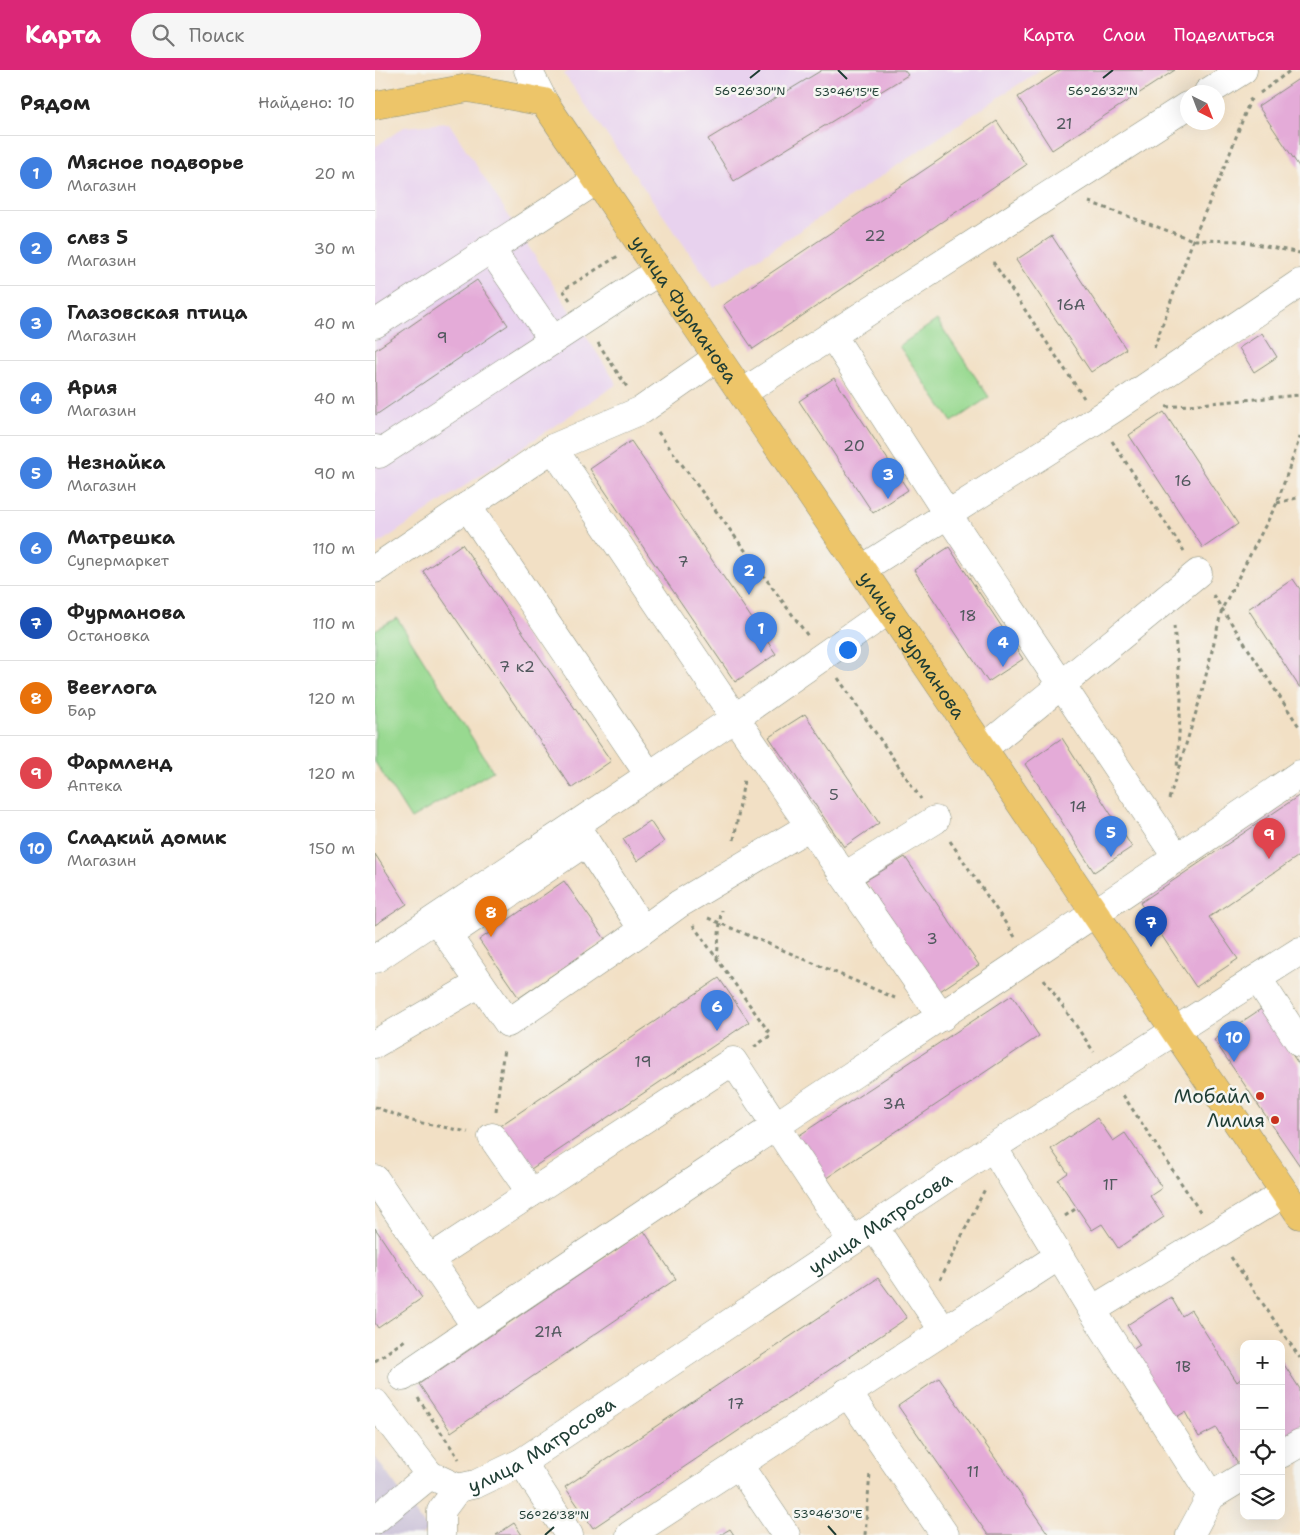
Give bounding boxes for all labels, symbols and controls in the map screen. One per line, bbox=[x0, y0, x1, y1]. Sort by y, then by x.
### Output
search box bbox=[131, 13, 481, 58]
text: Карта bbox=[25, 19, 101, 51]
icon: search bbox=[149, 21, 177, 49]
text: Поиск bbox=[189, 23, 244, 48]
text: Карта bbox=[1023, 23, 1074, 47]
text: Слои bbox=[1102, 23, 1146, 47]
text: Поделиться bbox=[1174, 23, 1275, 47]
text: 56°26'30"N bbox=[715, 83, 785, 99]
text: 56°26'32"N bbox=[1068, 83, 1138, 99]
text: 53°46'15"E bbox=[815, 84, 879, 100]
north arrow bbox=[1180, 85, 1225, 130]
text: Рядом bbox=[20, 89, 90, 117]
text: Найдено: 10 bbox=[258, 92, 355, 113]
house number: 21 bbox=[1055, 113, 1073, 134]
text: Мясное подворье bbox=[67, 150, 244, 175]
text: 1 bbox=[32, 163, 40, 184]
text: 20 m bbox=[314, 163, 355, 184]
text: Магазин bbox=[67, 175, 136, 196]
text: слвз 5 bbox=[67, 225, 128, 250]
house number: 22 bbox=[864, 225, 886, 246]
street label: улица Фурманова bbox=[625, 230, 743, 388]
text: 2 bbox=[30, 238, 42, 259]
text: 30 m bbox=[314, 238, 355, 259]
text: Магазин bbox=[67, 250, 136, 271]
house number: 16А bbox=[1057, 294, 1085, 315]
text: Глазовская птица bbox=[67, 300, 248, 325]
text: 3 bbox=[30, 313, 42, 334]
text: 40 m bbox=[313, 313, 355, 334]
text: Магазин bbox=[67, 325, 136, 346]
house number: 9 bbox=[436, 327, 448, 348]
text: Ария bbox=[67, 375, 118, 400]
text: 4 bbox=[30, 388, 42, 409]
text: 40 m bbox=[313, 388, 355, 409]
text: Магазин bbox=[67, 400, 136, 421]
house number: 20 bbox=[843, 435, 865, 456]
text: Незнайка bbox=[67, 450, 165, 475]
pin: 3 bbox=[872, 458, 904, 499]
text: 5 bbox=[31, 463, 41, 484]
text: 90 m bbox=[314, 463, 355, 484]
house number: 16 bbox=[1174, 470, 1192, 491]
text: Магазин bbox=[67, 475, 136, 496]
text: Матрешка bbox=[67, 525, 175, 550]
text: 6 bbox=[30, 538, 42, 559]
text: 110 m bbox=[312, 538, 355, 559]
text: Супермаркет bbox=[67, 550, 169, 571]
house number: 7 bbox=[677, 551, 689, 572]
pin: 2 bbox=[733, 554, 765, 595]
street label: улица Фурманова bbox=[853, 566, 972, 724]
text: Фурманова bbox=[67, 600, 185, 625]
house number: 18 bbox=[959, 605, 977, 626]
pin: 1 bbox=[745, 612, 777, 653]
text: 7 bbox=[30, 613, 42, 634]
text: 110 m bbox=[312, 613, 355, 634]
text: Остановка bbox=[67, 625, 150, 646]
pin: 4 bbox=[987, 626, 1019, 667]
your location bbox=[835, 637, 861, 663]
house number: 7 к2 bbox=[499, 656, 535, 677]
text: Beerлога bbox=[67, 675, 157, 700]
text: 8 bbox=[30, 688, 42, 709]
text: 120 m bbox=[308, 688, 355, 709]
text: Бар bbox=[67, 700, 96, 721]
text: Фармленд bbox=[67, 750, 173, 775]
text: 9 bbox=[30, 763, 42, 784]
text: 120 m bbox=[308, 763, 355, 784]
text: Аптека bbox=[67, 775, 122, 796]
house number: 5 bbox=[829, 784, 839, 805]
house number: 14 bbox=[1069, 796, 1087, 817]
pin: 5 bbox=[1095, 816, 1127, 857]
pin: 9 bbox=[1253, 818, 1285, 859]
text: Сладкий домик bbox=[67, 825, 227, 850]
text: 10 bbox=[27, 838, 45, 859]
text: 150 m bbox=[308, 838, 355, 859]
text: Магазин bbox=[67, 850, 136, 871]
pin: 8 bbox=[475, 896, 507, 937]
pin: 7 bbox=[1135, 906, 1167, 947]
house number: 3 bbox=[926, 928, 938, 949]
pin: 6 bbox=[701, 990, 733, 1031]
pin: 10 bbox=[1218, 1021, 1250, 1062]
house number: 19 bbox=[634, 1051, 652, 1072]
place label: Мобайл bbox=[1174, 1084, 1250, 1109]
marker: Мобайл bbox=[1254, 1090, 1266, 1102]
house number: 3А bbox=[883, 1093, 905, 1114]
place label: Лилия bbox=[1207, 1108, 1265, 1133]
marker: Лилия bbox=[1269, 1114, 1281, 1126]
street label: улица Матросова bbox=[803, 1166, 957, 1280]
house number: 1Г bbox=[1102, 1174, 1118, 1195]
house number: 21А bbox=[534, 1321, 562, 1342]
map controls bbox=[1240, 1340, 1285, 1520]
button: + bbox=[1240, 1340, 1285, 1385]
house number: 1В bbox=[1175, 1356, 1191, 1377]
button: − bbox=[1240, 1385, 1285, 1430]
street label: улица Матросова bbox=[466, 1391, 620, 1498]
house number: 17 bbox=[727, 1393, 745, 1414]
button: locate bbox=[1240, 1430, 1285, 1475]
house number: 11 bbox=[967, 1461, 979, 1482]
button: layers bbox=[1240, 1475, 1285, 1520]
text: 53°46'30"E bbox=[794, 1506, 862, 1522]
text: 56°26'38"N bbox=[519, 1507, 589, 1523]

